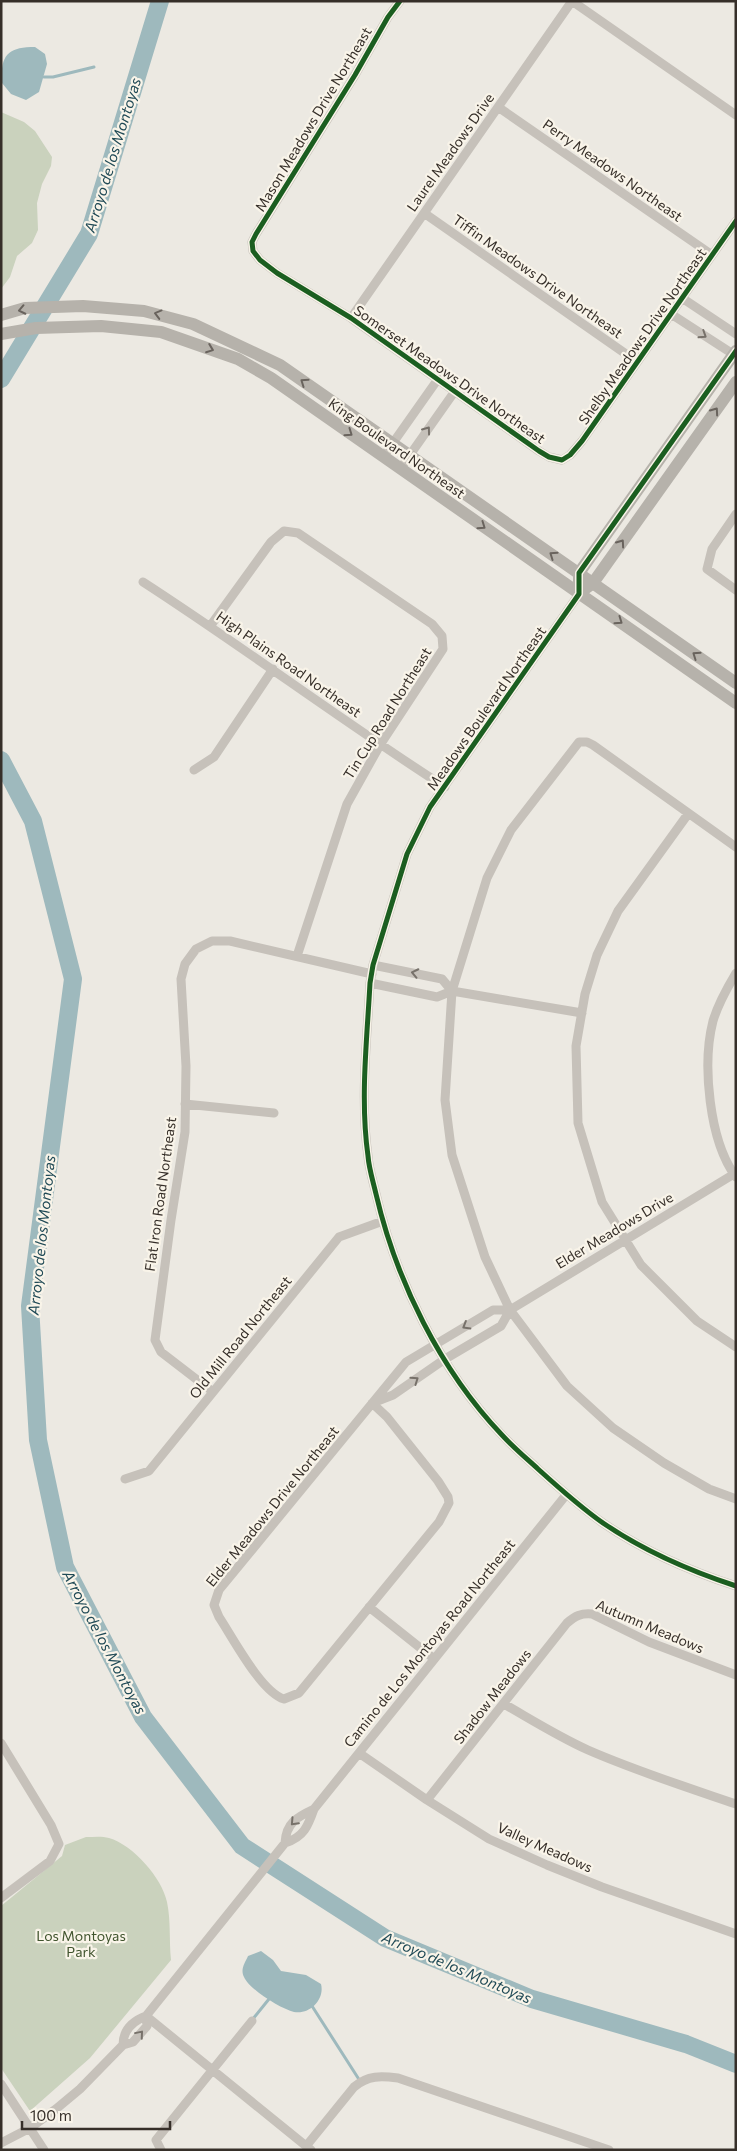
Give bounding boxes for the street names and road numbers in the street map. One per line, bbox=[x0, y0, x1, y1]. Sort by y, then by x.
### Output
street label: Mason Meadows Drive Northeast bbox=[251, 24, 375, 214]
street label: Laurel Meadows Drive bbox=[403, 90, 497, 214]
street label: Perry Meadows Northeast bbox=[540, 115, 686, 225]
street label: Tiffin Meadows Drive Northeast bbox=[450, 211, 627, 342]
street label: Shelby Meadows Drive Northeast bbox=[574, 244, 710, 427]
street label: Somerset Meadows Drive Northeast bbox=[351, 301, 549, 447]
street label: King Boulevard Northeast bbox=[325, 394, 469, 502]
street label: High Plains Road Northeast bbox=[213, 607, 365, 721]
street label: Meadows Boulevard Northeast bbox=[423, 623, 549, 793]
street label: Tin Cup Road Northeast bbox=[339, 644, 435, 782]
street label: Flat Iron Road Northeast bbox=[141, 1115, 179, 1272]
street label: Elder Meadows Drive bbox=[552, 1188, 676, 1272]
street label: Old Mill Road Northeast bbox=[185, 1272, 295, 1402]
street label: Elder Meadows Drive Northeast bbox=[202, 1422, 342, 1590]
street label: Camino de Los Montoyas Road Northeast bbox=[340, 1535, 518, 1750]
street label: Autumn Meadows bbox=[593, 1596, 707, 1656]
street label: Shadow Meadows bbox=[450, 1645, 534, 1747]
street label: Valley Meadows bbox=[495, 1818, 595, 1876]

